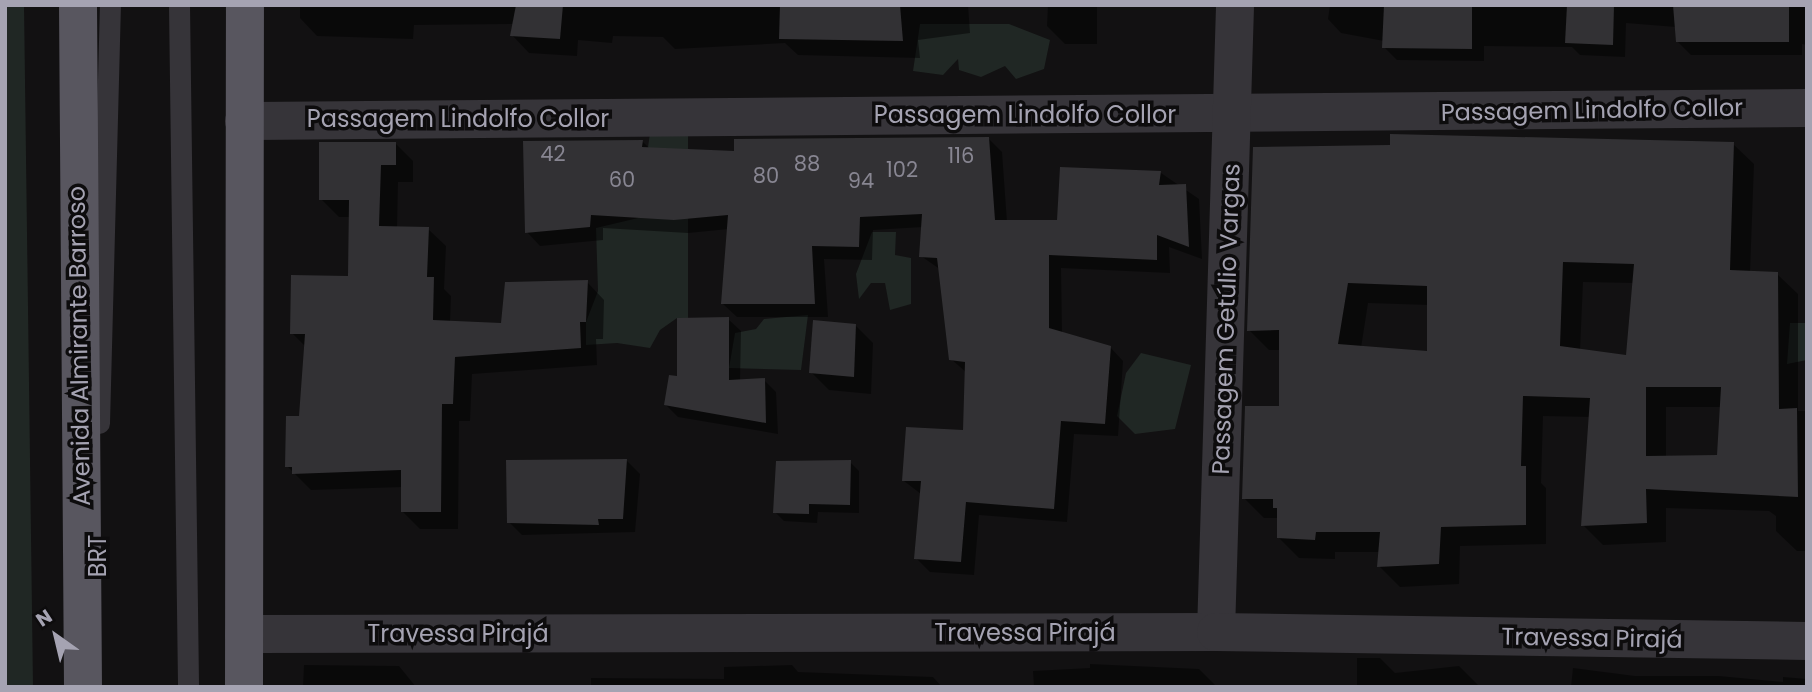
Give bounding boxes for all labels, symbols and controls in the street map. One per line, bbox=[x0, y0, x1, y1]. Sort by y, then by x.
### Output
street label: Passagem Lindolfo Collor bbox=[1441, 93, 1743, 127]
street label: Passagem Lindolfo Collor bbox=[874, 101, 1176, 129]
street label: Passagem Lindolfo Collor bbox=[307, 105, 609, 133]
house number: 42 bbox=[540, 141, 566, 167]
house number: 116 bbox=[948, 143, 974, 169]
house number: 88 bbox=[794, 151, 820, 177]
house number: 102 bbox=[886, 157, 918, 183]
house number: 80 bbox=[753, 163, 779, 189]
street label: Passagem Getúlio Vargas bbox=[1206, 163, 1246, 475]
house number: 60 bbox=[609, 167, 635, 193]
house number: 94 bbox=[848, 168, 874, 194]
street label: Avenida Almirante Barroso bbox=[62, 186, 96, 506]
street label: BRT bbox=[84, 535, 112, 577]
north arrow bbox=[21, 601, 91, 671]
text: N bbox=[30, 603, 57, 633]
street label: Travessa Pirajá bbox=[934, 619, 1116, 647]
street label: Travessa Pirajá bbox=[367, 620, 549, 648]
street label: Travessa Pirajá bbox=[1501, 622, 1683, 654]

